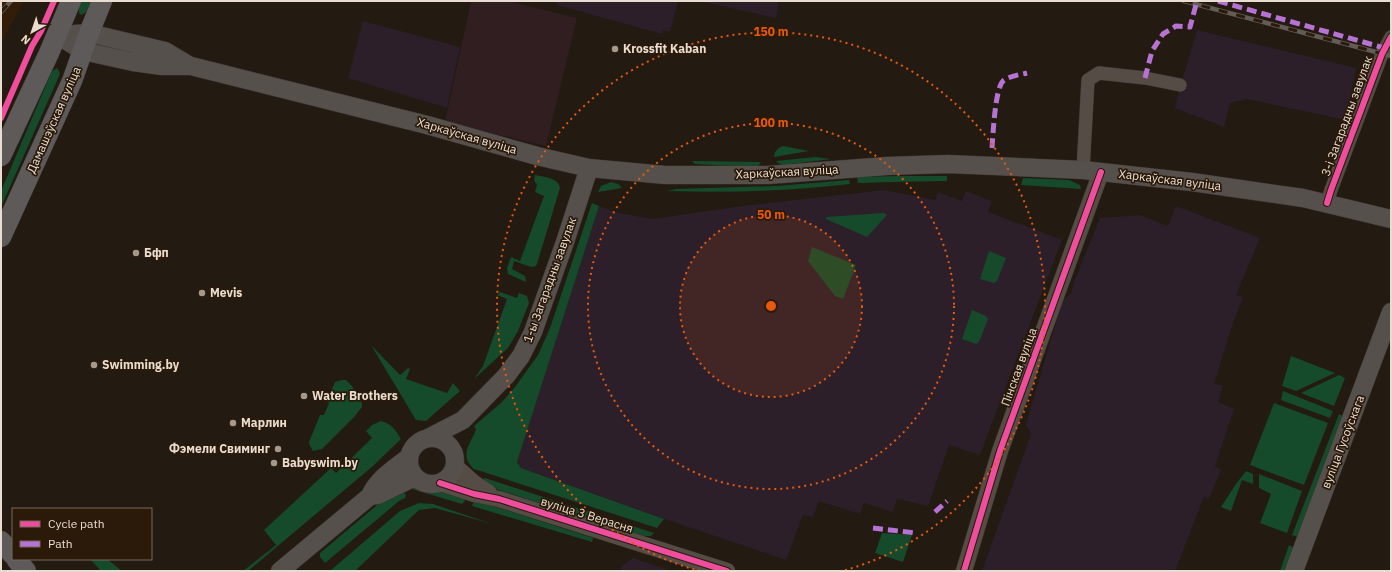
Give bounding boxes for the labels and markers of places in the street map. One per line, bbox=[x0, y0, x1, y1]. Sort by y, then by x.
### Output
place label: Krossfit Kaban bbox=[623, 41, 706, 56]
marker: Krossfit Kaban bbox=[610, 44, 620, 54]
place label: Бфп bbox=[144, 245, 169, 260]
marker: Бфп bbox=[131, 248, 141, 258]
place label: Mevis bbox=[210, 285, 242, 300]
marker: Mevis bbox=[197, 288, 207, 298]
centre of rings bbox=[764, 299, 778, 313]
place label: Swimming.by bbox=[102, 357, 180, 372]
marker: Swimming.by bbox=[89, 360, 99, 370]
place label: Water Brothers bbox=[312, 388, 398, 403]
marker: Water Brothers bbox=[299, 391, 309, 401]
place label: Марлин bbox=[241, 415, 287, 430]
marker: Марлин bbox=[228, 418, 238, 428]
place label: Фэмели Свиминг bbox=[169, 441, 271, 456]
marker: Фэмели Свиминг bbox=[273, 444, 283, 454]
place label: Babyswim.by bbox=[282, 455, 358, 470]
marker: Babyswim.by bbox=[269, 458, 279, 468]

